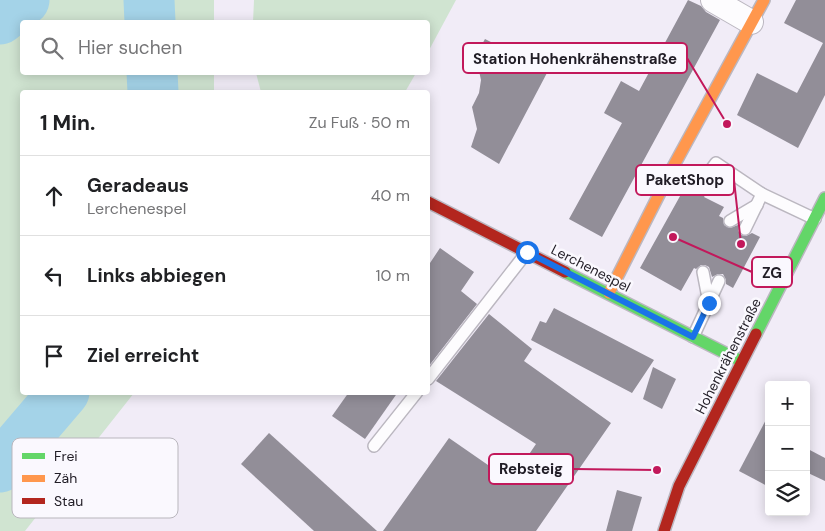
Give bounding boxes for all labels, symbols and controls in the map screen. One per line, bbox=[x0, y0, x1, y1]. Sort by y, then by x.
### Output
search box bbox=[20, 20, 430, 75]
icon: search bbox=[38, 34, 66, 62]
text: Hier suchen bbox=[78, 35, 182, 60]
callout: Station Hohenkrähenstraße bbox=[463, 43, 687, 73]
text: Station Hohenkrähenstraße bbox=[473, 49, 677, 69]
text: 1 Min. bbox=[40, 109, 95, 137]
text: Zu Fuß · 50 m bbox=[309, 112, 410, 133]
callout: PaketShop bbox=[636, 165, 734, 195]
text: PaketShop bbox=[646, 170, 724, 190]
text: Geradeaus bbox=[87, 173, 189, 198]
icon: ahead bbox=[40, 182, 68, 210]
text: 40 m bbox=[371, 185, 410, 206]
text: Lerchenespel bbox=[87, 198, 186, 219]
street label: Lerchenespel bbox=[548, 240, 634, 296]
route start bbox=[516, 241, 539, 264]
callout: ZG bbox=[752, 257, 792, 287]
icon: left bbox=[40, 262, 68, 290]
text: Links abbiegen bbox=[87, 263, 226, 288]
text: ZG bbox=[762, 263, 782, 283]
text: 10 m bbox=[376, 265, 410, 286]
route end bbox=[698, 292, 721, 315]
street label: Hohenkrähenstraße bbox=[691, 295, 765, 417]
icon: arrive bbox=[40, 342, 68, 370]
text: Ziel erreicht bbox=[87, 343, 199, 368]
map controls bbox=[765, 381, 810, 516]
button: + bbox=[765, 381, 810, 426]
button: − bbox=[765, 426, 810, 471]
legend bbox=[12, 438, 178, 518]
text: Frei bbox=[54, 447, 78, 465]
callout: Rebsteig bbox=[489, 454, 573, 484]
text: Rebsteig bbox=[499, 459, 563, 479]
text: Zäh bbox=[54, 469, 77, 487]
button: layers bbox=[765, 471, 810, 516]
text: Stau bbox=[54, 492, 83, 510]

